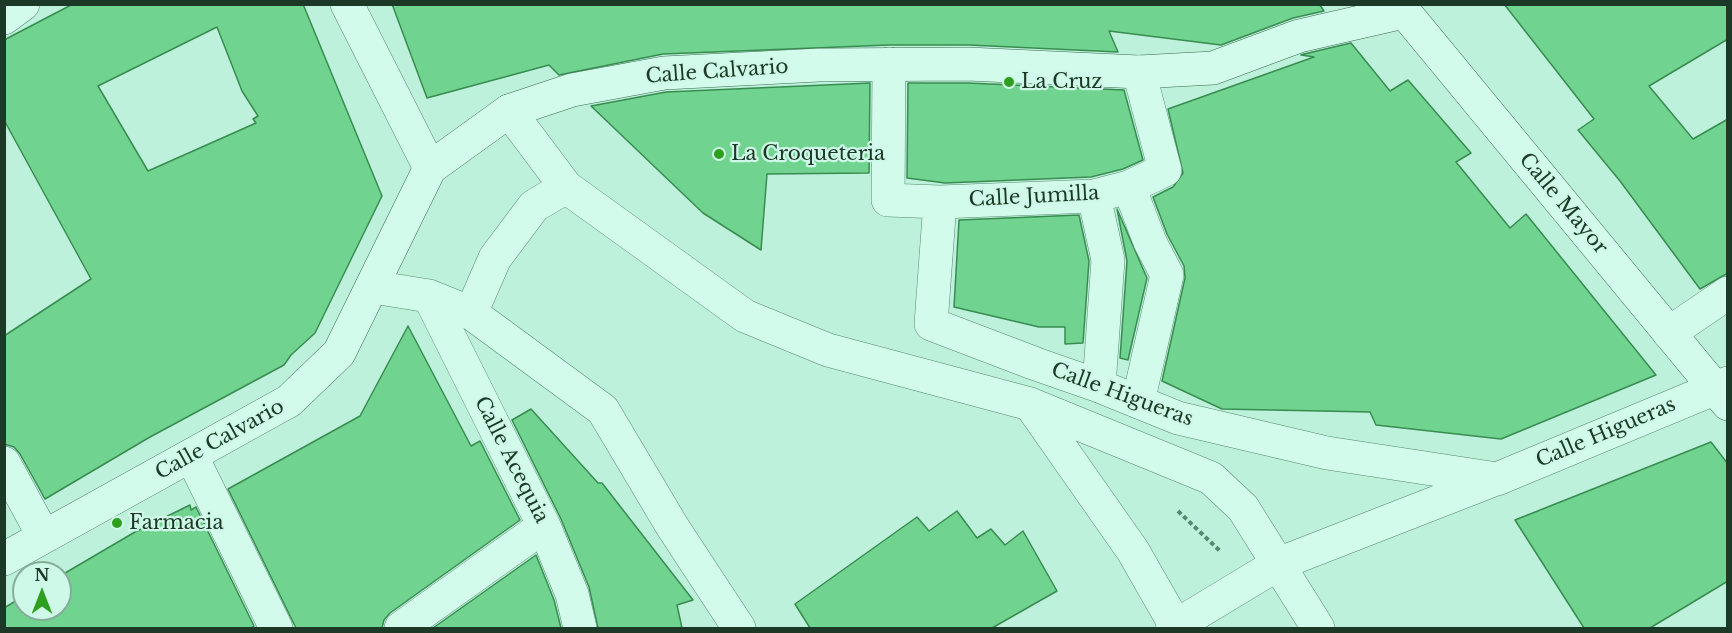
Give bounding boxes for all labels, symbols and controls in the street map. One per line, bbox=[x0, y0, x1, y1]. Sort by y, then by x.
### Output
street label: Calle Calvario bbox=[645, 55, 789, 89]
place label: La Cruz bbox=[1021, 70, 1102, 94]
marker: La Cruz bbox=[1002, 75, 1016, 89]
place label: La Croqueteria bbox=[731, 142, 885, 166]
marker: La Croqueteria bbox=[712, 147, 726, 161]
street label: Calle Mayor bbox=[1514, 149, 1612, 259]
street label: Calle Jumilla bbox=[968, 182, 1100, 212]
street label: Calle Higueras bbox=[1048, 358, 1196, 432]
street label: Calle Acequia bbox=[469, 393, 553, 527]
street label: Calle Higueras bbox=[1533, 393, 1679, 473]
street label: Calle Calvario bbox=[151, 395, 289, 485]
place label: Farmacia bbox=[129, 511, 223, 535]
marker: Farmacia bbox=[110, 516, 124, 530]
north arrow bbox=[12, 561, 72, 621]
text: N bbox=[34, 565, 50, 585]

